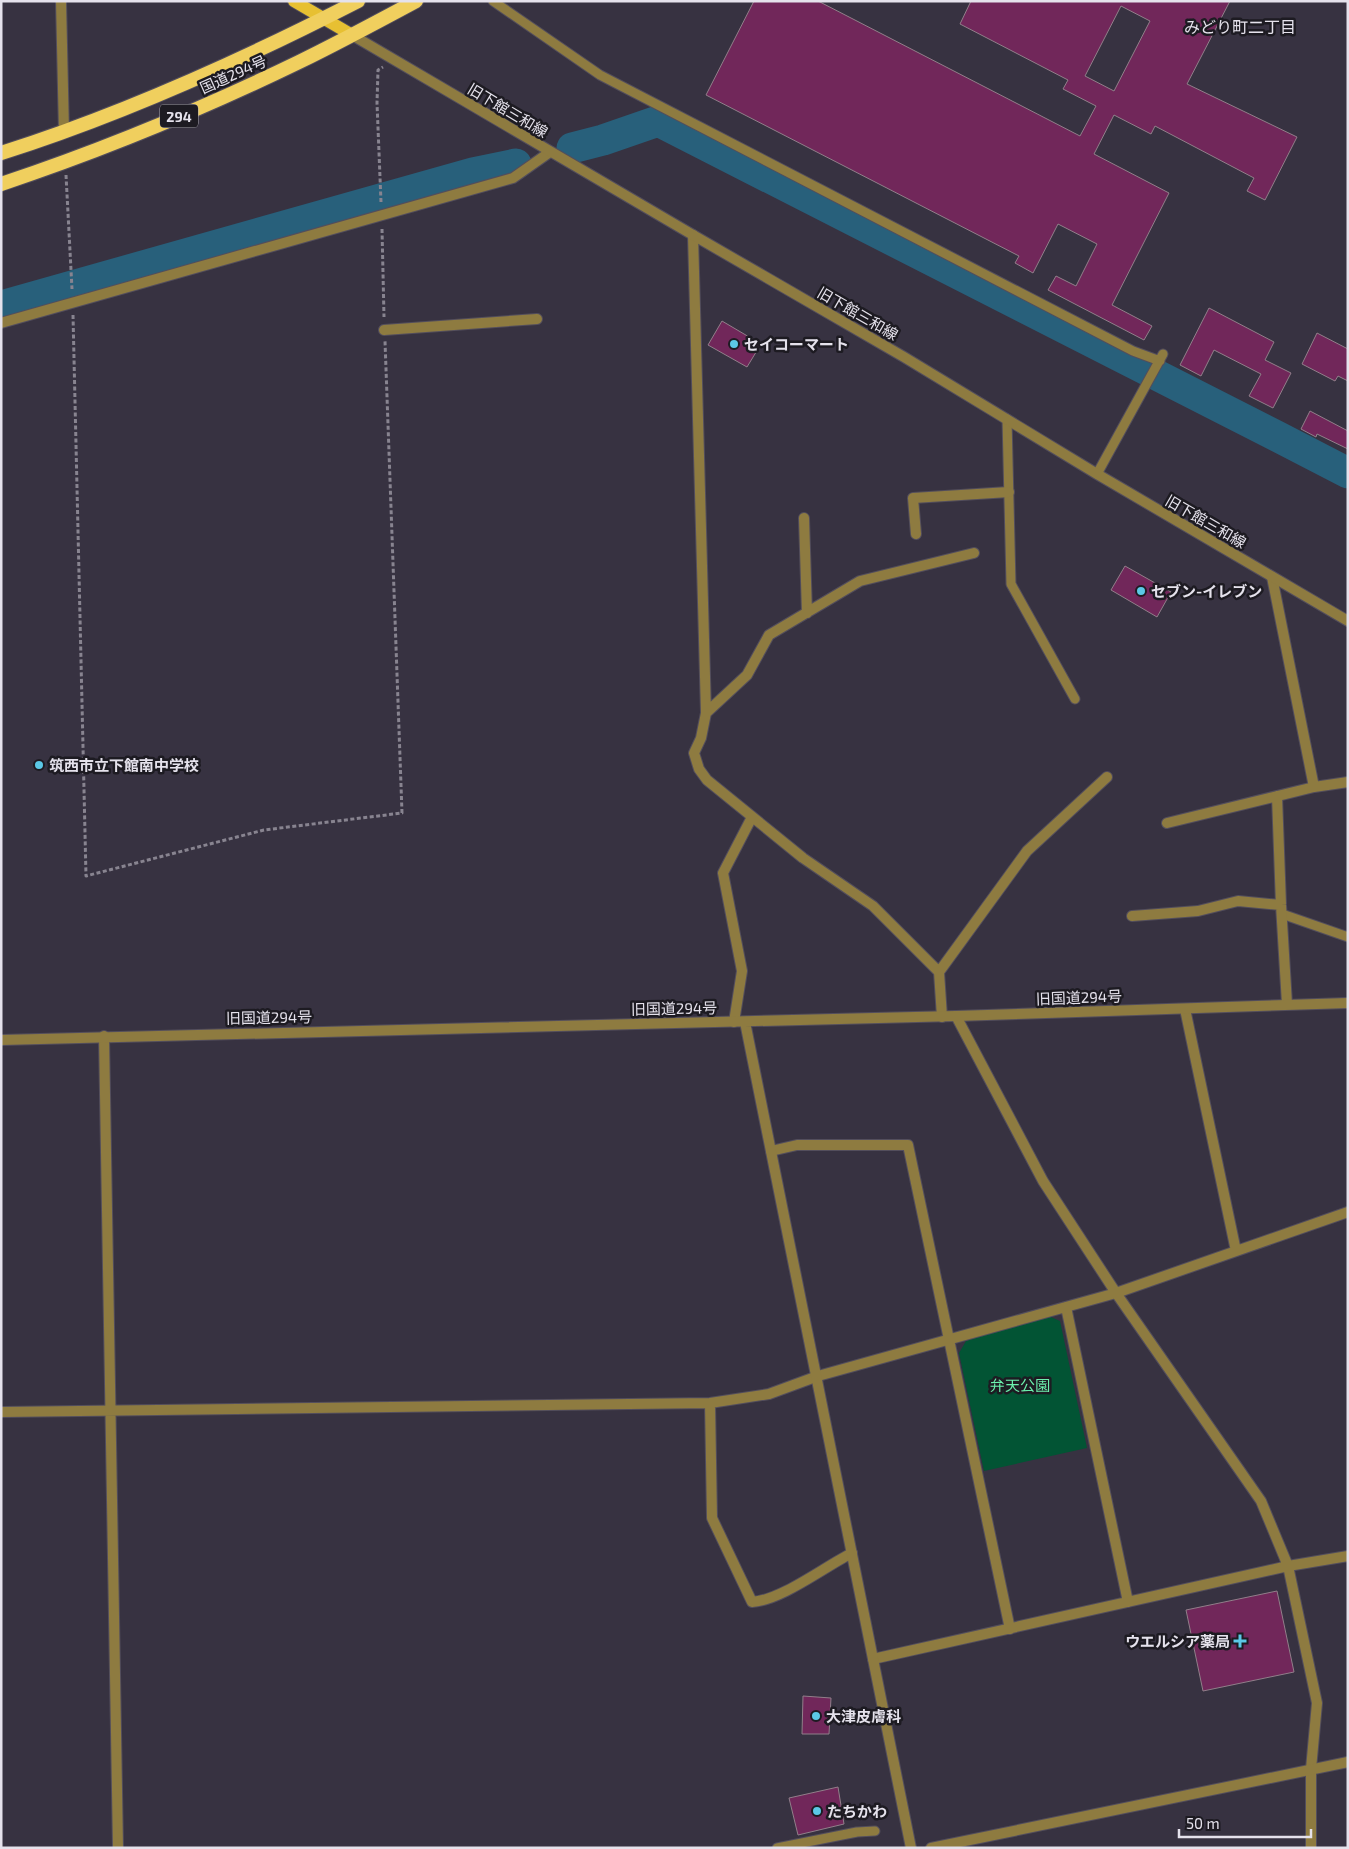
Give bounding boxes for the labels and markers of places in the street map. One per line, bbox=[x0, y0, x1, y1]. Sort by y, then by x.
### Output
place label: セイコーマート bbox=[744, 335, 849, 353]
marker: セイコーマート bbox=[728, 338, 740, 350]
place label: セブン-イレブン bbox=[1151, 582, 1262, 600]
marker: セブン-イレブン bbox=[1135, 585, 1147, 597]
place label: 筑西市立下館南中学校 bbox=[49, 756, 199, 774]
marker: 筑西市立下館南中学校 bbox=[33, 759, 45, 771]
place label: ウエルシア薬局 bbox=[1125, 1632, 1230, 1650]
marker: ウエルシア薬局 bbox=[1234, 1635, 1246, 1647]
place label: 大津皮膚科 bbox=[826, 1707, 901, 1725]
marker: 大津皮膚科 bbox=[810, 1710, 822, 1722]
place label: たちかわ bbox=[827, 1802, 887, 1820]
marker: たちかわ bbox=[811, 1805, 823, 1817]

